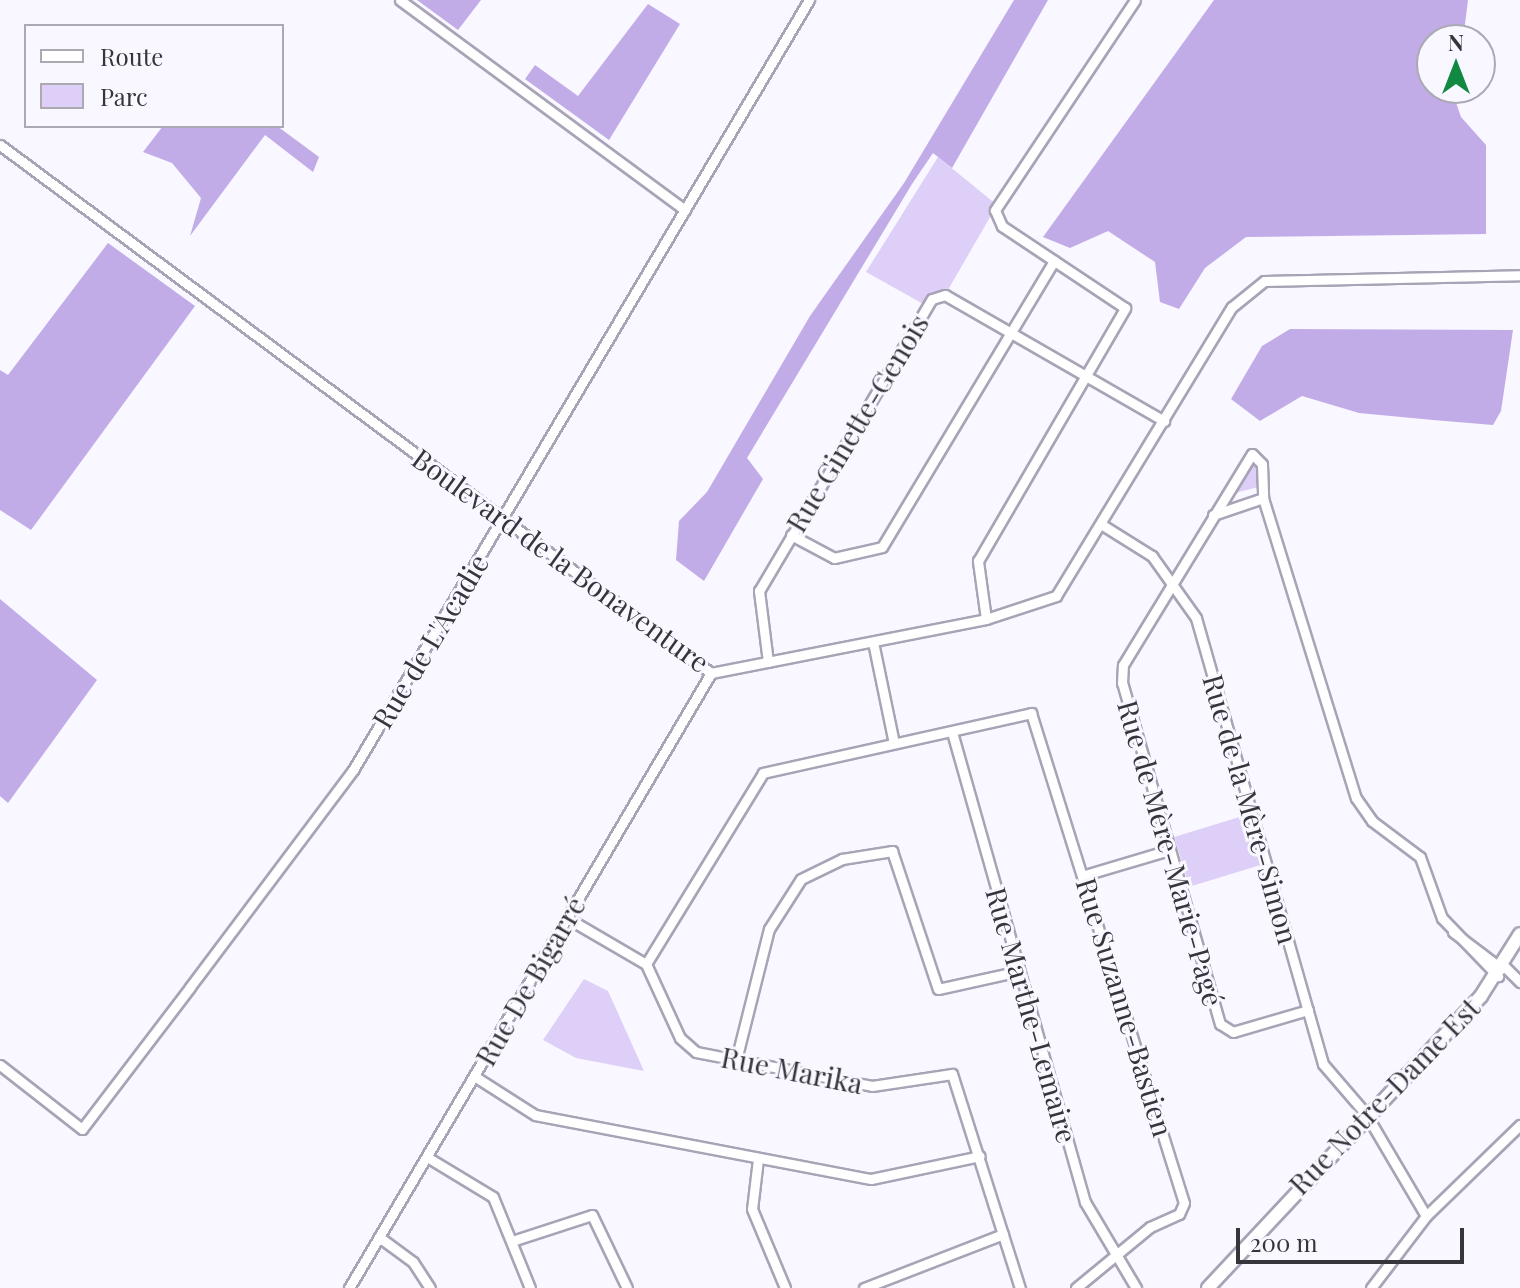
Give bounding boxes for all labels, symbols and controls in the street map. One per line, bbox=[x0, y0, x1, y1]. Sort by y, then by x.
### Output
legend bbox=[24, 24, 284, 128]
north arrow bbox=[1416, 24, 1496, 104]
text: N bbox=[1448, 27, 1464, 57]
text: Route bbox=[100, 40, 163, 72]
text: Parc bbox=[100, 80, 148, 112]
street label: Rue Ginette-Genois bbox=[779, 308, 935, 538]
street label: Boulevard de la Bonaventure bbox=[406, 441, 716, 679]
street label: Rue de L'Acadie bbox=[365, 548, 495, 734]
street label: Rue de la Mère-Simon bbox=[1196, 670, 1306, 948]
street label: Rue de Mère-Marie-Pagé bbox=[1111, 696, 1231, 1010]
street label: Rue Suzanne-Bastien bbox=[1070, 874, 1180, 1140]
street label: Rue Marthe-Lemaire bbox=[979, 883, 1085, 1147]
street label: Rue De Bigarré bbox=[468, 891, 592, 1071]
street label: Rue Notre-Dame Est bbox=[1282, 991, 1486, 1201]
street label: Rue Marika bbox=[718, 1040, 866, 1100]
scale bar bbox=[1240, 1212, 1468, 1262]
text: 200 m bbox=[1250, 1226, 1318, 1258]

